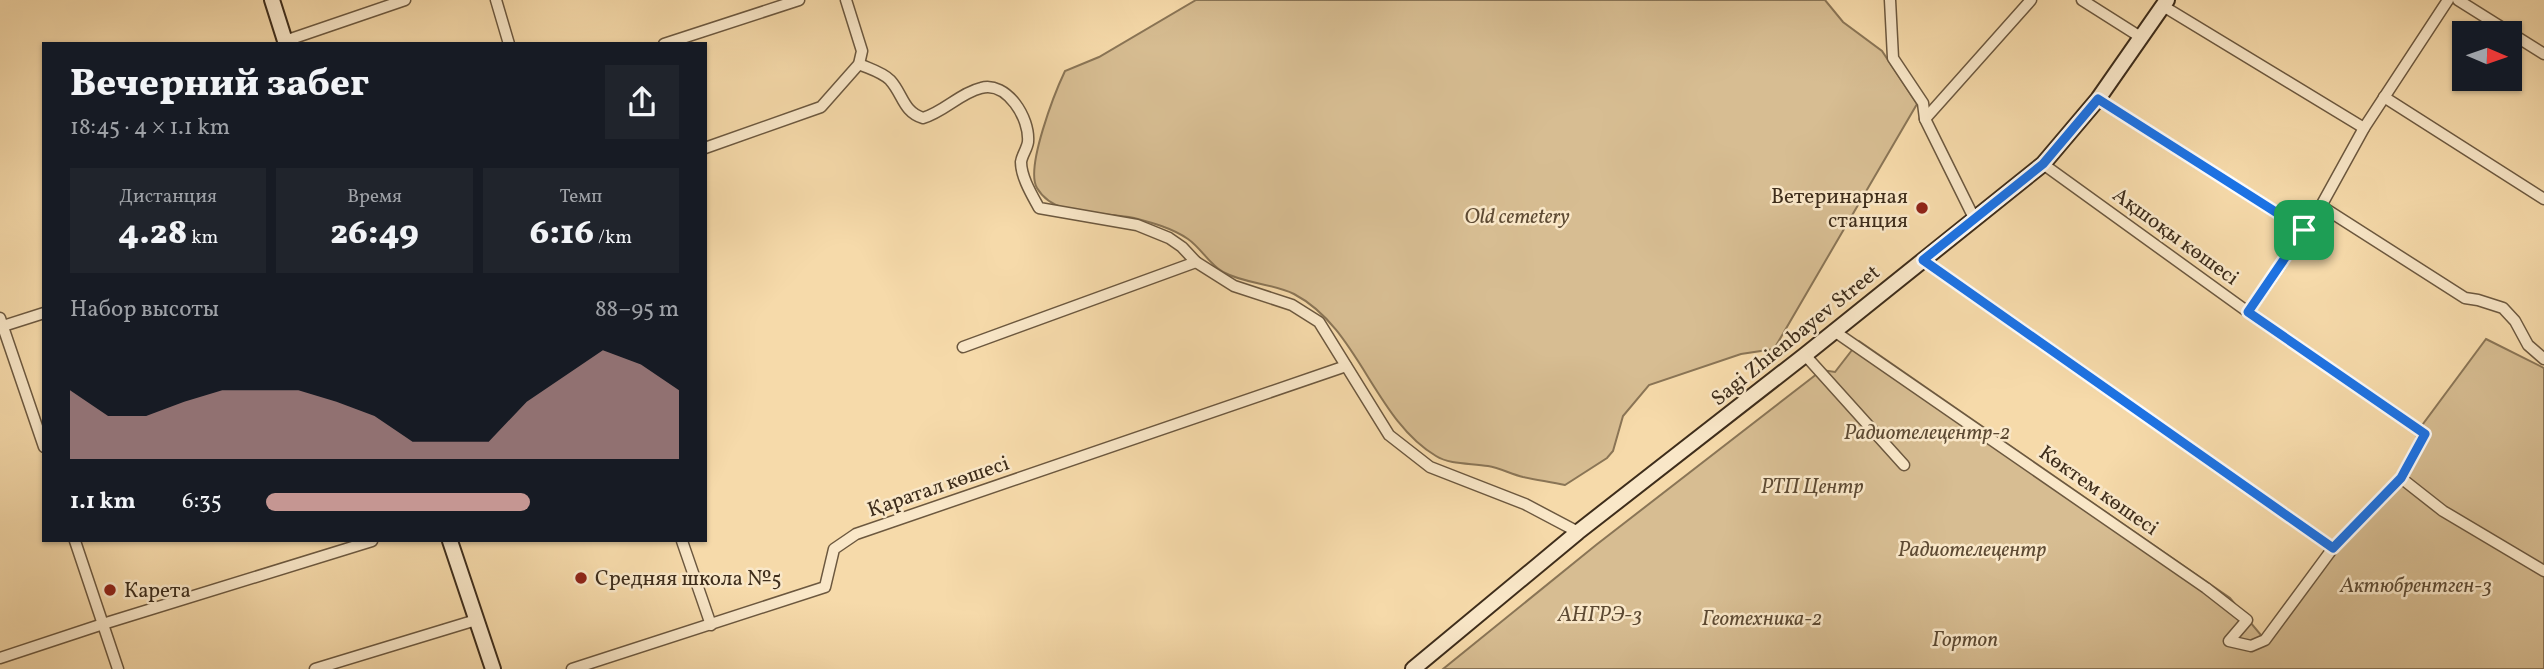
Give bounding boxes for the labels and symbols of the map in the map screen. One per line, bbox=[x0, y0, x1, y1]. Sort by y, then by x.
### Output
north arrow bbox=[2452, 21, 2522, 91]
street label: Ақшоқы көшесі bbox=[2106, 181, 2244, 293]
place label: Ветеринарная станция bbox=[1771, 183, 1908, 236]
marker: Ветеринарная станция bbox=[1914, 200, 1930, 216]
pin bbox=[2274, 200, 2334, 260]
park label: Old cemetery bbox=[1464, 203, 1570, 232]
street label: Sagi Zhienbayev Street bbox=[1705, 259, 1887, 413]
park label: Радиотелецентр-2 bbox=[1844, 419, 2010, 448]
street label: Көктем көшесі bbox=[2032, 439, 2164, 543]
street label: Қаратал көшесі bbox=[864, 450, 1013, 525]
park label: РТП Центр bbox=[1761, 473, 1864, 502]
park label: Радиотелецентр bbox=[1898, 536, 2046, 565]
place label: Средняя школа №5 bbox=[595, 565, 782, 594]
marker: Средняя школа №5 bbox=[573, 570, 589, 586]
park label: Актюбрентген-3 bbox=[2339, 572, 2492, 601]
place label: Карета bbox=[124, 577, 191, 606]
marker: Карета bbox=[102, 582, 118, 598]
park label: АНГРЭ-3 bbox=[1557, 601, 1642, 630]
park label: Геотехника-2 bbox=[1702, 605, 1822, 634]
park label: Гортоп bbox=[1932, 626, 1998, 655]

